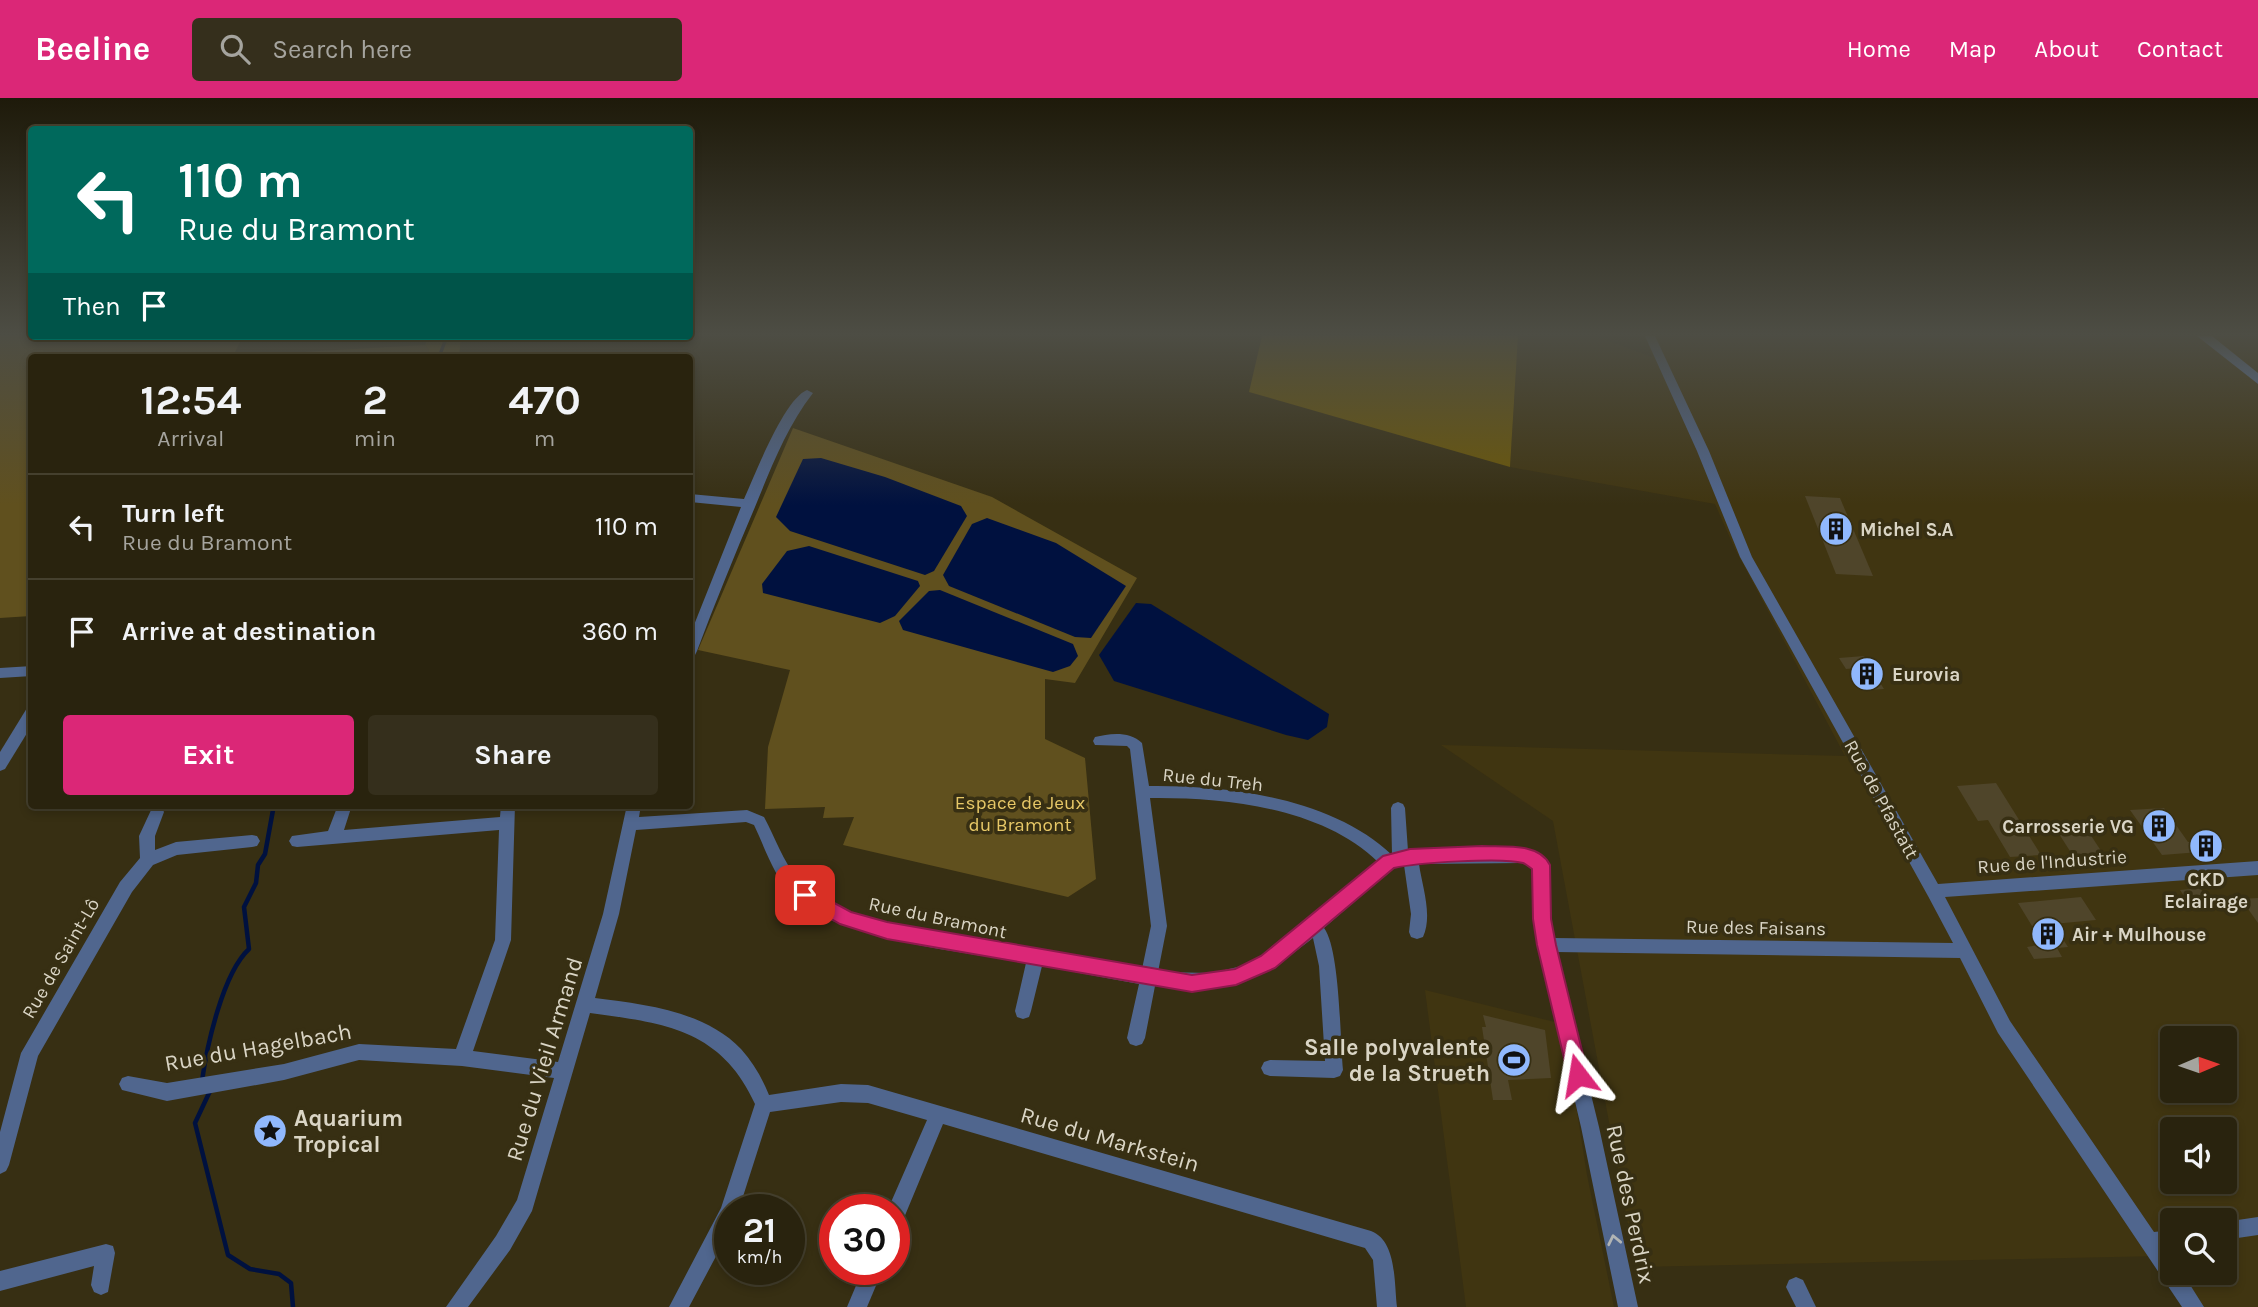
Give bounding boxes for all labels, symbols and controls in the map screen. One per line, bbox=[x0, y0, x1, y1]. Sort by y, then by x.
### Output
search box bbox=[192, 18, 682, 81]
text: Beeline bbox=[35, 30, 150, 68]
icon: search bbox=[216, 30, 254, 68]
text: Search here bbox=[272, 34, 412, 65]
text: Home bbox=[1847, 35, 1911, 63]
text: Map bbox=[1949, 35, 1996, 63]
text: About bbox=[2034, 35, 2099, 63]
text: Contact bbox=[2137, 35, 2223, 63]
text: 110 m bbox=[178, 152, 303, 209]
icon: left bbox=[63, 154, 154, 245]
text: Rue du Bramont bbox=[178, 211, 415, 248]
icon: arrive bbox=[135, 287, 173, 325]
text: Then bbox=[63, 291, 121, 322]
text: 12:54 bbox=[140, 375, 241, 425]
text: 2 bbox=[362, 375, 388, 425]
text: 470 bbox=[508, 375, 581, 425]
text: Arrival bbox=[157, 425, 225, 452]
text: min bbox=[354, 425, 396, 452]
text: m bbox=[534, 425, 555, 452]
text: Turn left bbox=[122, 498, 224, 529]
icon: left bbox=[63, 508, 101, 546]
building icon: Michel S.A bbox=[1817, 510, 1855, 548]
text: 110 m bbox=[595, 511, 658, 542]
place label: Michel S.A bbox=[1860, 519, 1954, 541]
text: Rue du Bramont bbox=[122, 529, 292, 556]
icon: arrive bbox=[63, 613, 101, 651]
text: Arrive at destination bbox=[122, 616, 376, 647]
text: 360 m bbox=[582, 616, 658, 647]
building icon: Eurovia bbox=[1848, 655, 1886, 693]
place label: Eurovia bbox=[1892, 664, 1960, 686]
button: Exit bbox=[63, 715, 354, 795]
button: Share bbox=[368, 715, 658, 795]
street label: Rue de Pfastatt bbox=[1839, 736, 1923, 863]
street label: Rue du Treh bbox=[1162, 764, 1264, 796]
park label: Espace de Jeux du Bramont bbox=[955, 792, 1086, 836]
building icon: Carrosserie VG bbox=[2140, 807, 2178, 845]
place label: Carrosserie VG bbox=[2002, 816, 2134, 838]
building icon: CKD Eclairage bbox=[2187, 827, 2225, 865]
street label: Rue de l'Industrie bbox=[1977, 846, 2128, 878]
pin bbox=[775, 865, 835, 925]
place label: CKD Eclairage bbox=[2164, 869, 2248, 913]
icon: arrive bbox=[786, 876, 824, 914]
street label: Rue du Bramont bbox=[867, 893, 1009, 943]
street label: Rue de Saint-Lô bbox=[18, 895, 104, 1022]
building icon: Air + Mulhouse bbox=[2029, 915, 2067, 953]
street label: Rue des Faisans bbox=[1686, 916, 1826, 940]
place label: Air + Mulhouse bbox=[2072, 924, 2206, 946]
street label: Rue du Vieil Armand bbox=[501, 954, 588, 1164]
street label: Rue du Hagelbach bbox=[162, 1018, 354, 1077]
north arrow bbox=[2160, 1026, 2236, 1102]
map controls bbox=[2160, 1026, 2237, 1285]
place label: Salle polyvalente de la Strueth bbox=[1304, 1034, 1490, 1087]
position arrow bbox=[1541, 1038, 1615, 1112]
sports icon: Salle polyvalente de la Strueth bbox=[1495, 1041, 1533, 1079]
street label: Rue du Markstein bbox=[1017, 1101, 1202, 1178]
place label: Aquarium Tropical bbox=[294, 1105, 403, 1158]
place icon: Aquarium Tropical bbox=[251, 1112, 289, 1150]
button: sound bbox=[2160, 1117, 2237, 1194]
street label: Rue des Perdrix bbox=[1600, 1122, 1661, 1286]
speed limit sign: 30 bbox=[819, 1194, 910, 1285]
button: search bbox=[2160, 1208, 2237, 1285]
text: 21 bbox=[743, 1210, 776, 1251]
one-way arrow bbox=[1607, 1234, 1622, 1246]
text: km/h bbox=[737, 1246, 782, 1268]

